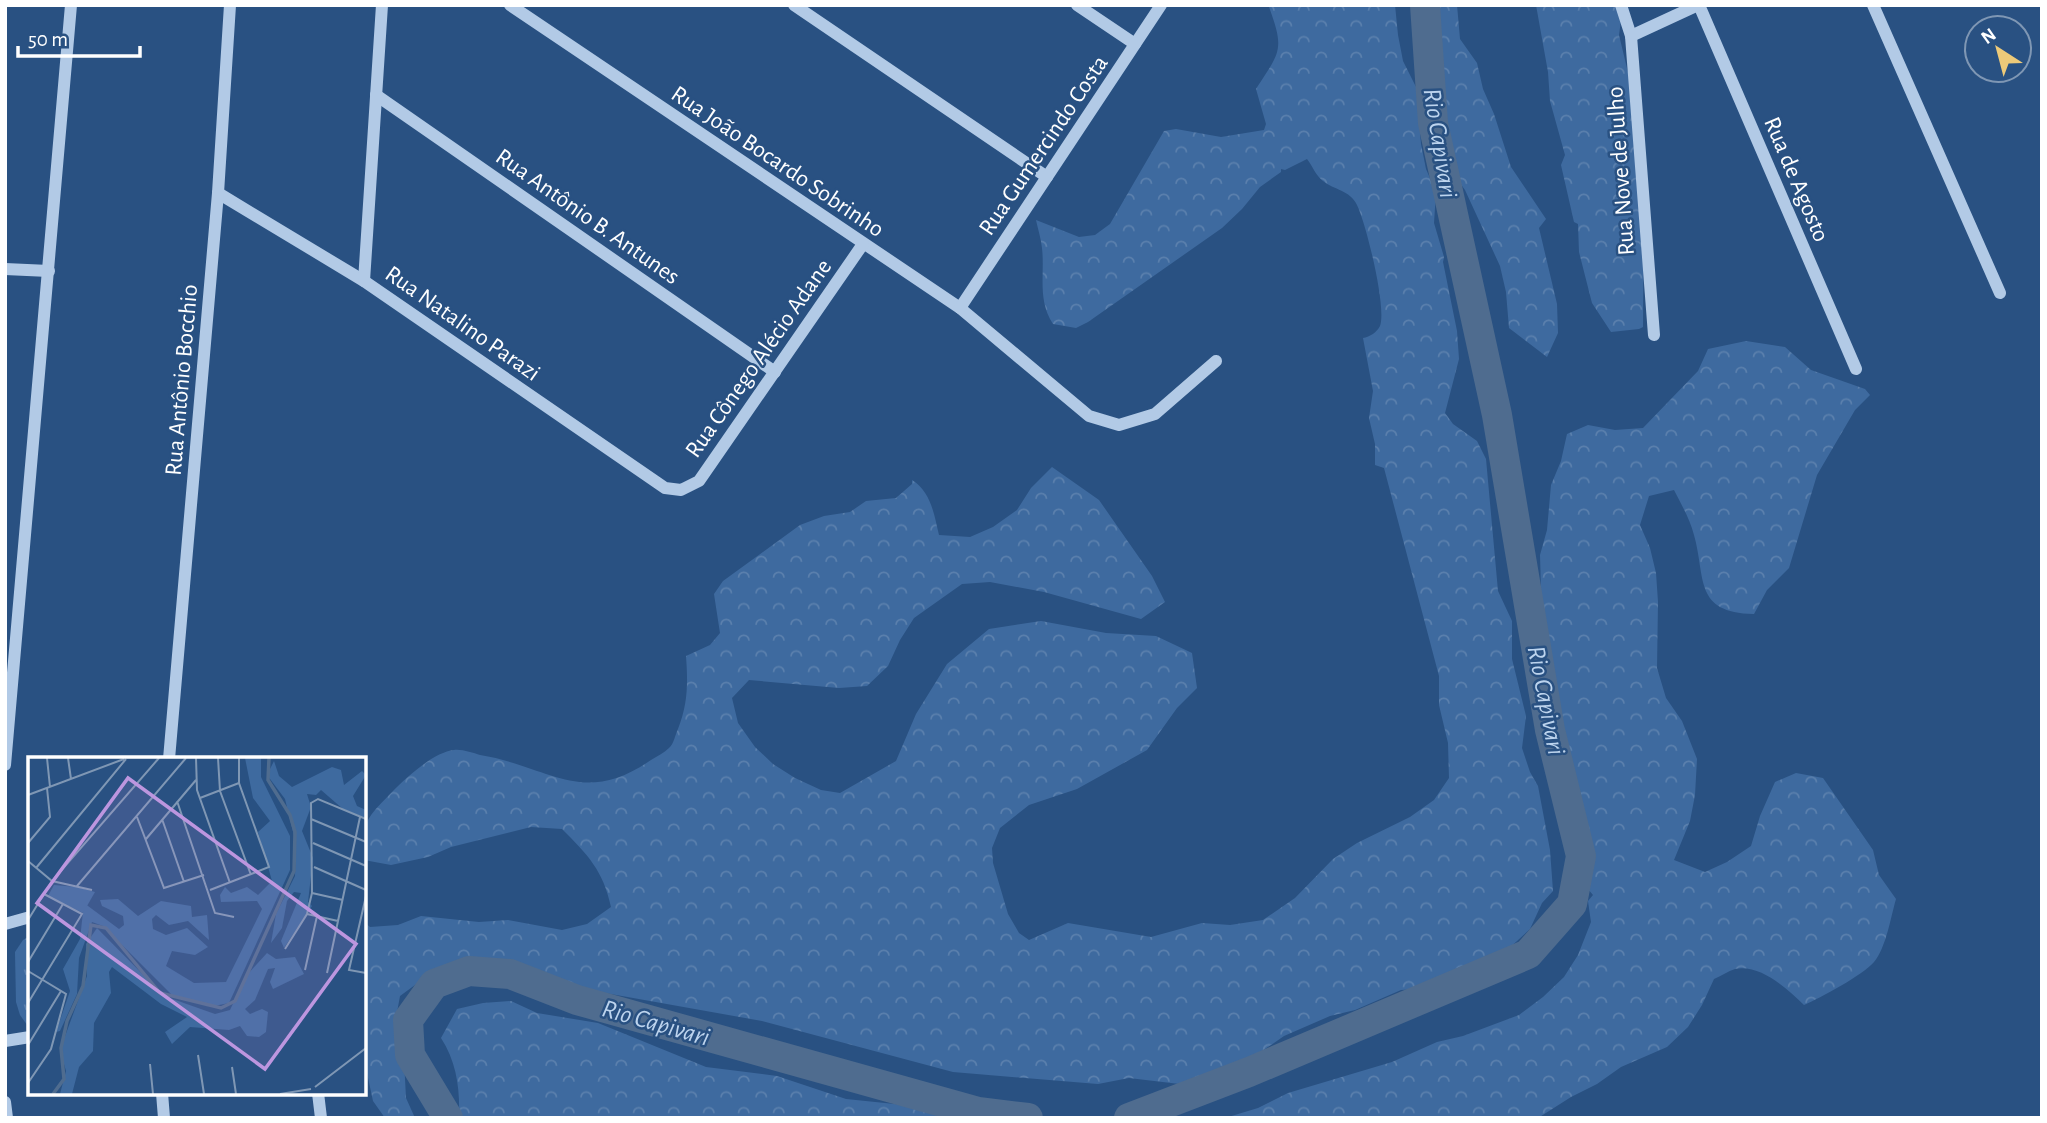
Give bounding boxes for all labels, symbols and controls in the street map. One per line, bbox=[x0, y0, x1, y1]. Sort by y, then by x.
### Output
scale bar bbox=[18, 14, 140, 58]
north arrow bbox=[1963, 14, 2033, 84]
text: N bbox=[1978, 25, 2000, 48]
text: 50 m bbox=[28, 29, 68, 50]
street label: Rua Gumercindo Costa bbox=[975, 51, 1113, 240]
street label: Rua João Bocardo Sobrinho bbox=[667, 82, 888, 242]
street label: Rua Nove de Julho bbox=[1603, 86, 1639, 256]
water label: Rio Capivari bbox=[1419, 87, 1462, 200]
street label: Rua de Agosto bbox=[1759, 114, 1833, 245]
street label: Rua Antônio B. Antunes bbox=[491, 144, 684, 289]
street label: Rua Cônego Alécio Adane bbox=[681, 255, 836, 462]
street label: Rua Natalino Parazi bbox=[381, 262, 544, 386]
street label: Rua Antônio Bocchio bbox=[162, 283, 202, 477]
water label: Rio Capivari bbox=[1523, 643, 1569, 757]
inset map bbox=[28, 757, 366, 1095]
water label: Rio Capivari bbox=[599, 995, 713, 1051]

